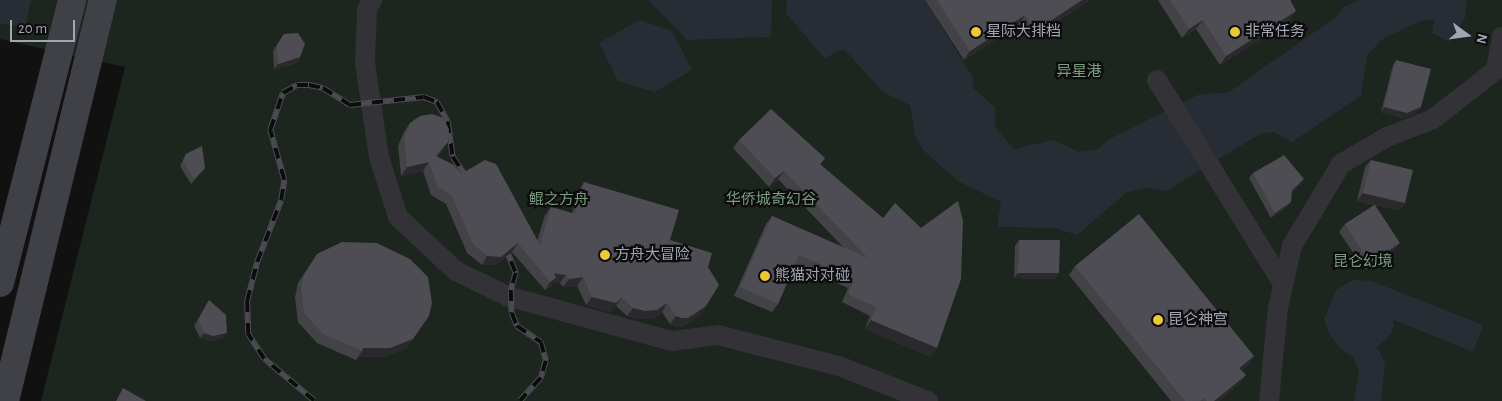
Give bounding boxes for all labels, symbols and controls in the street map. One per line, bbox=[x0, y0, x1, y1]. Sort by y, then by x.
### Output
scale bar bbox=[12, 10, 78, 42]
north arrow bbox=[1442, 10, 1492, 60]
text: 20 m bbox=[18, 21, 47, 36]
place label: 星际大排档 bbox=[986, 23, 1061, 41]
place label: 非常任务 bbox=[1245, 23, 1305, 41]
marker: 星际大排档 bbox=[970, 26, 982, 38]
marker: 非常任务 bbox=[1229, 26, 1241, 38]
text: N bbox=[1474, 32, 1490, 45]
park label: 异星港 bbox=[1057, 63, 1101, 81]
park label: 鲲之方舟 bbox=[529, 191, 589, 209]
park label: 华侨城奇幻谷 bbox=[726, 191, 816, 209]
place label: 方舟大冒险 bbox=[615, 246, 690, 264]
marker: 方舟大冒险 bbox=[599, 249, 611, 261]
park label: 昆仑幻境 bbox=[1333, 253, 1393, 271]
place label: 熊猫对对碰 bbox=[775, 267, 850, 285]
marker: 熊猫对对碰 bbox=[759, 270, 771, 282]
place label: 昆仑神宫 bbox=[1168, 311, 1228, 329]
marker: 昆仑神宫 bbox=[1152, 314, 1164, 326]

